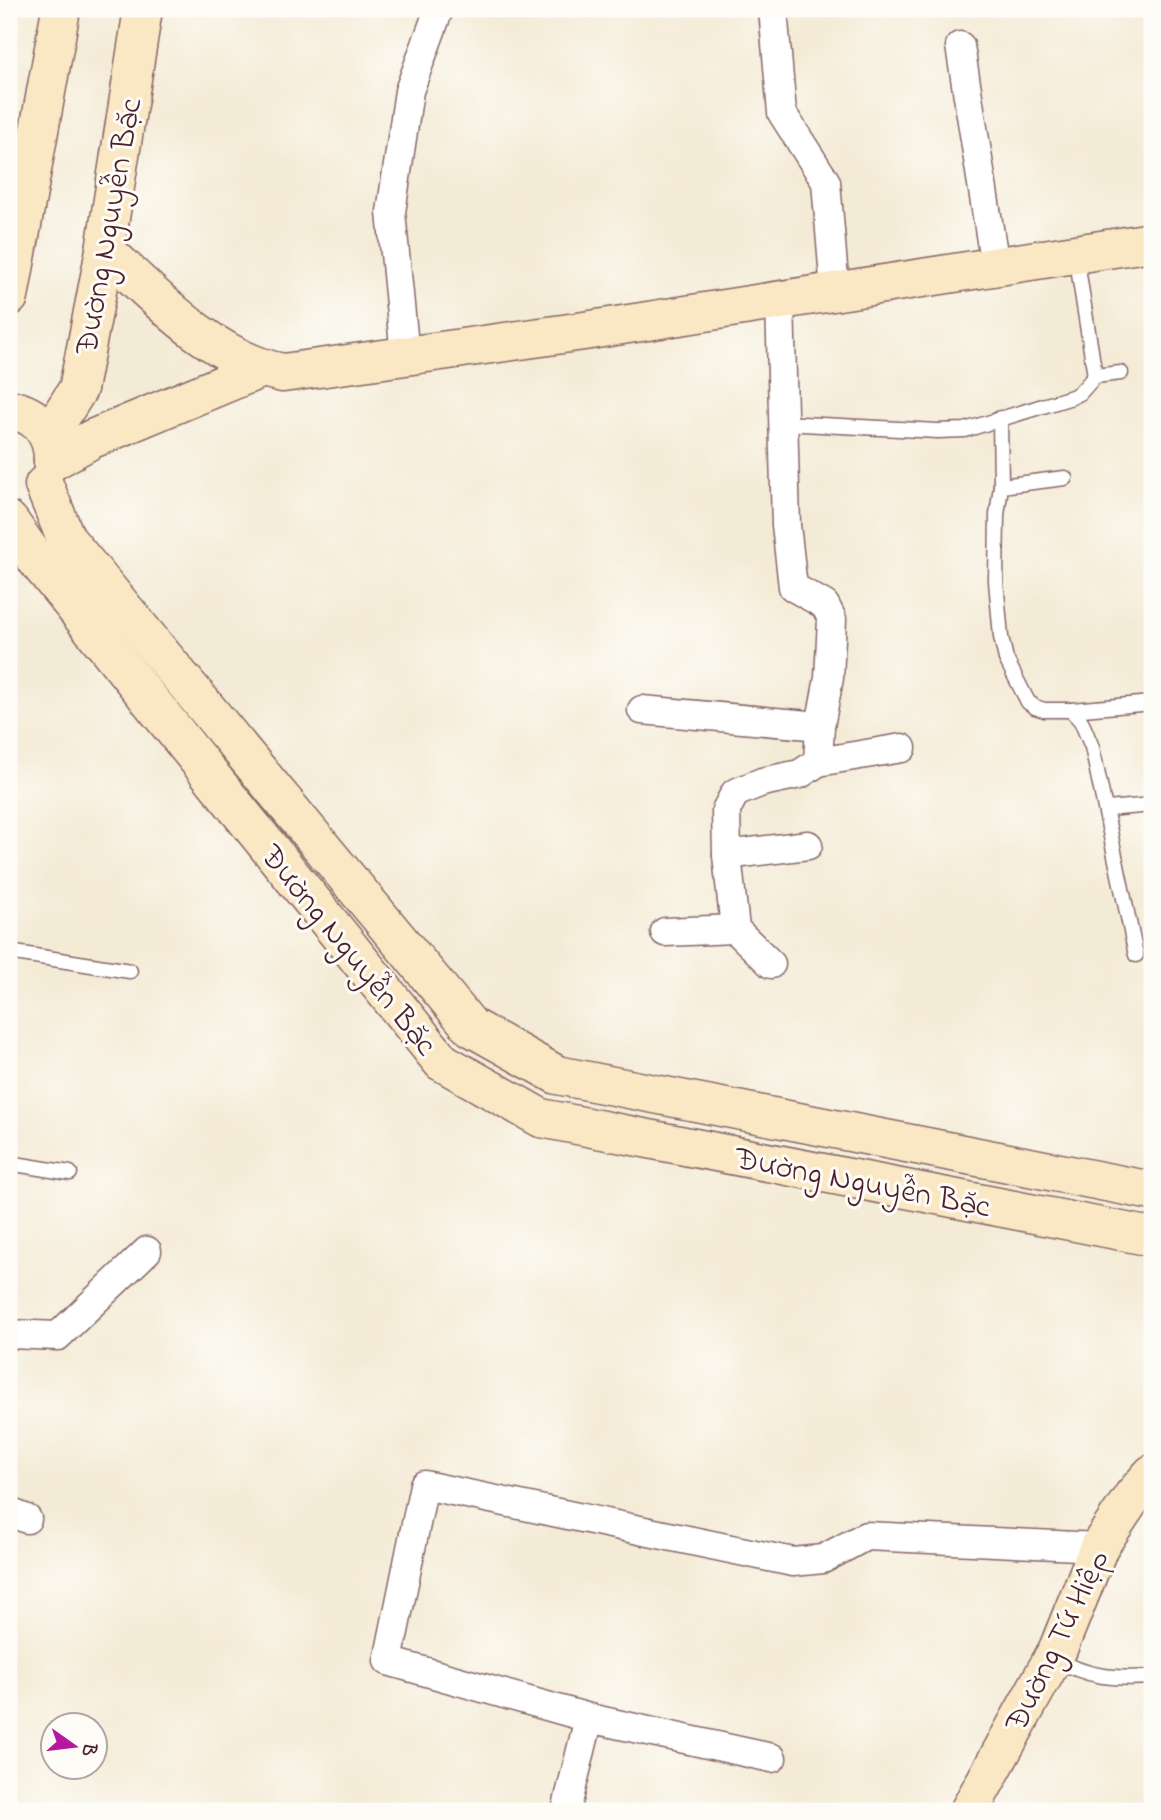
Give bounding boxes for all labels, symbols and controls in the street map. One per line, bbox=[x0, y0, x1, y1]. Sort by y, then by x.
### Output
street label: Đường Nguyễn Bặc bbox=[65, 94, 156, 359]
street label: Đường Nguyễn Bặc bbox=[247, 835, 448, 1067]
street label: Đường Nguyễn Bặc bbox=[729, 1136, 995, 1232]
street label: Đường Tứ Hiệp bbox=[994, 1542, 1124, 1741]
north arrow bbox=[38, 1712, 108, 1782]
text: B bbox=[73, 1739, 103, 1759]

